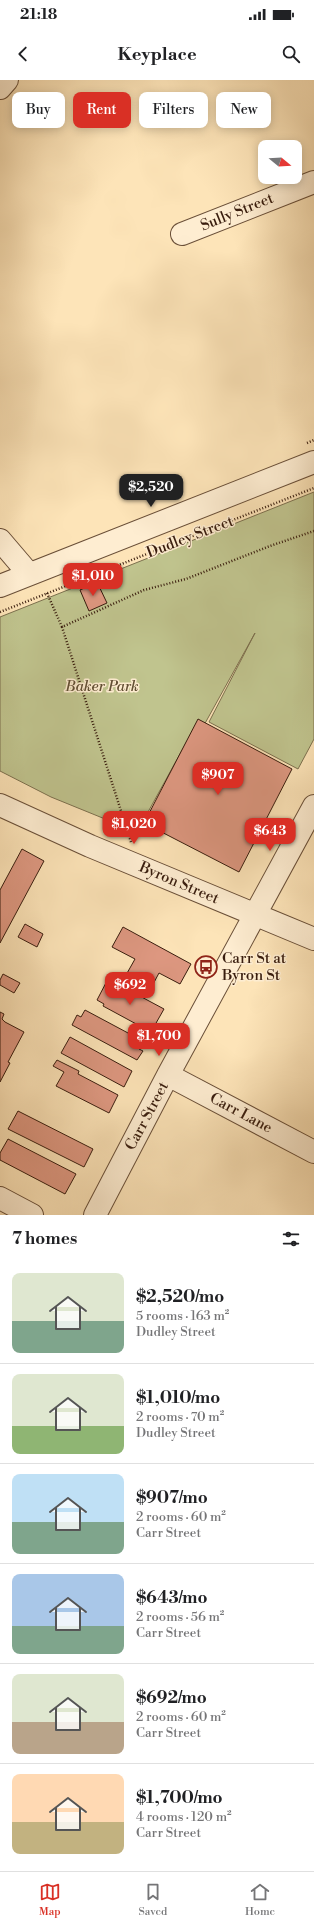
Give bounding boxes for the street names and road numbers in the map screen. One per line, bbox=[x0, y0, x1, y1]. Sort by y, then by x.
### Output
street label: Sully Street bbox=[198, 188, 277, 235]
street label: Dudley Street bbox=[144, 511, 237, 562]
street label: Byron Street bbox=[135, 857, 222, 909]
street label: Carr Street bbox=[121, 1078, 173, 1154]
street label: Carr Lane bbox=[206, 1089, 276, 1137]

